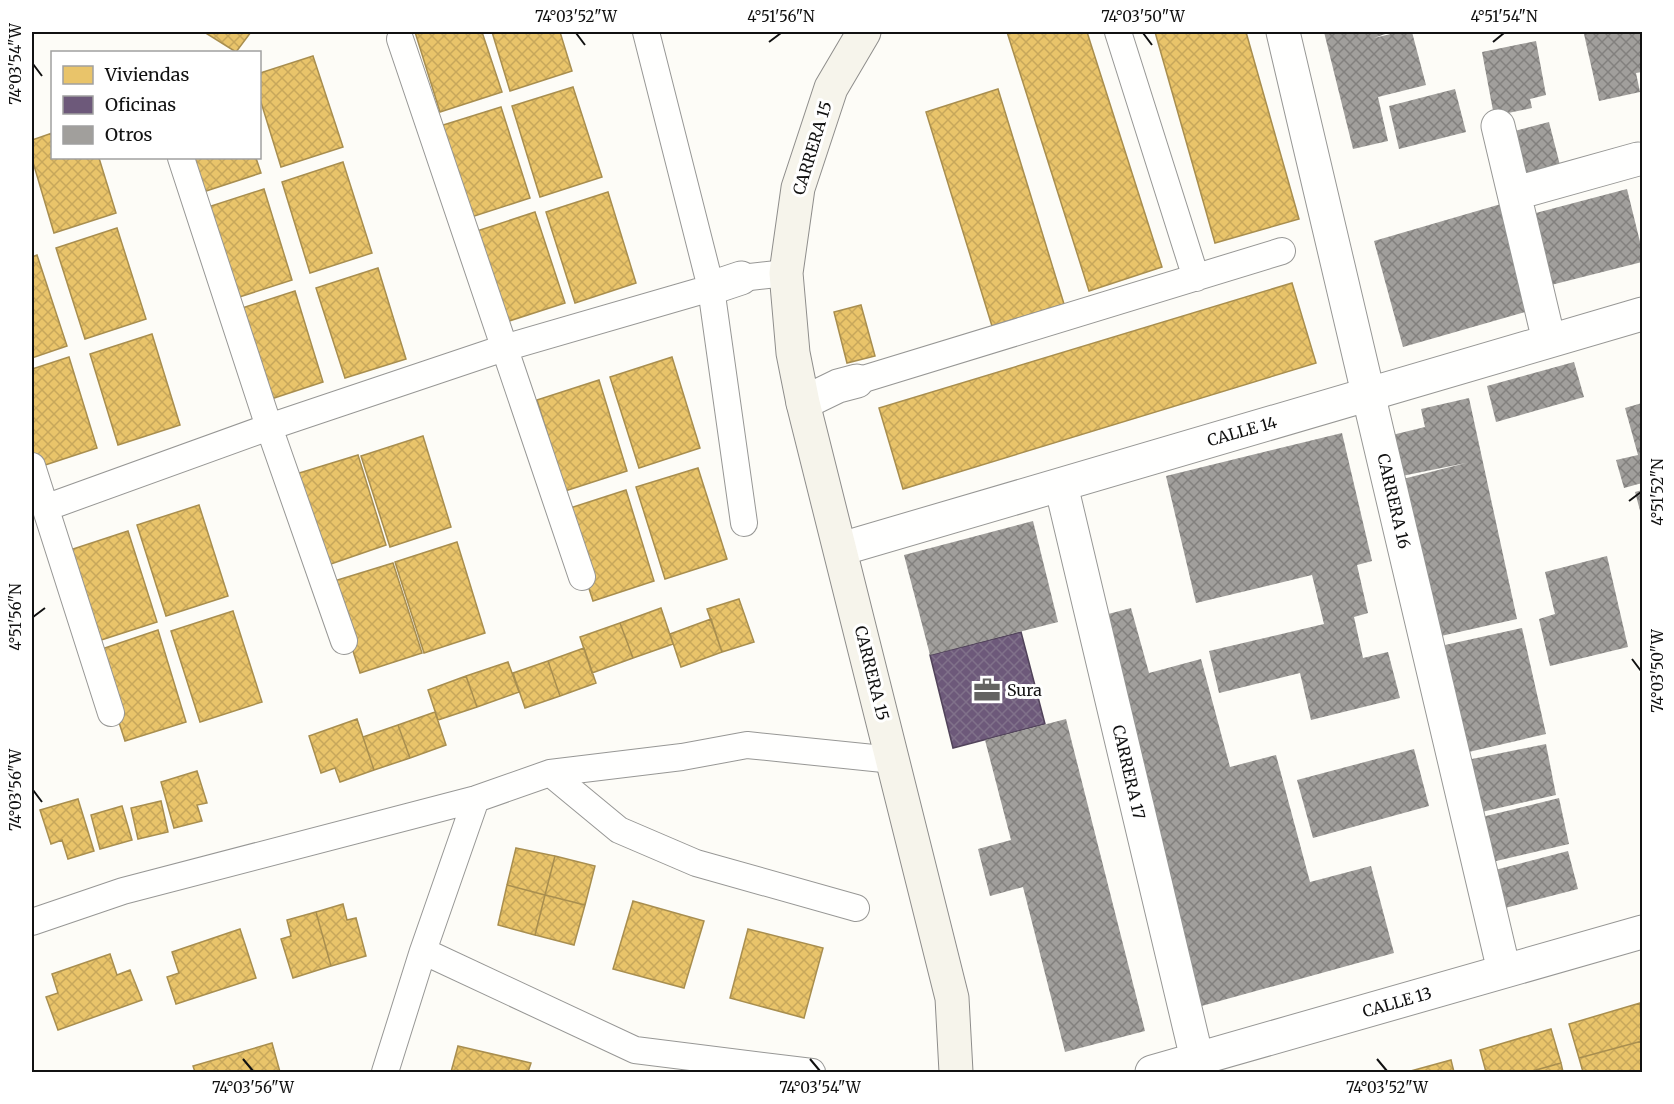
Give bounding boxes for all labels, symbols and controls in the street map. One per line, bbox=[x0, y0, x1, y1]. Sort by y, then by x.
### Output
text: 74°03'52"W bbox=[535, 7, 618, 26]
text: 4°51'56"N bbox=[747, 7, 815, 26]
text: 74°03'50"W bbox=[1101, 7, 1186, 26]
text: 4°51'54"N bbox=[1471, 7, 1538, 26]
text: 74°03'54"W bbox=[6, 22, 25, 105]
legend bbox=[51, 51, 261, 159]
text: Viviendas bbox=[104, 63, 190, 86]
text: Oficinas bbox=[105, 93, 176, 116]
street label: CARRERA 15 bbox=[788, 99, 836, 197]
text: Otros bbox=[105, 123, 153, 146]
street label: CALLE 14 bbox=[1205, 412, 1279, 450]
street label: CARRERA 16 bbox=[1373, 451, 1415, 551]
text: 4°51'52"N bbox=[1648, 458, 1667, 526]
text: 4°51'56"N bbox=[6, 583, 25, 651]
street label: CARRERA 15 bbox=[851, 624, 893, 722]
text: 74°03'50"W bbox=[1648, 628, 1667, 713]
office icon: Sura bbox=[972, 675, 1002, 705]
place label: Sura bbox=[1007, 680, 1042, 700]
street label: CARRERA 17 bbox=[1108, 723, 1150, 821]
text: 74°03'56"W bbox=[6, 748, 25, 831]
street label: CALLE 13 bbox=[1360, 983, 1434, 1021]
text: 74°03'56"W bbox=[212, 1078, 295, 1097]
text: 74°03'54"W bbox=[779, 1078, 862, 1097]
text: 74°03'52"W bbox=[1346, 1078, 1429, 1097]

